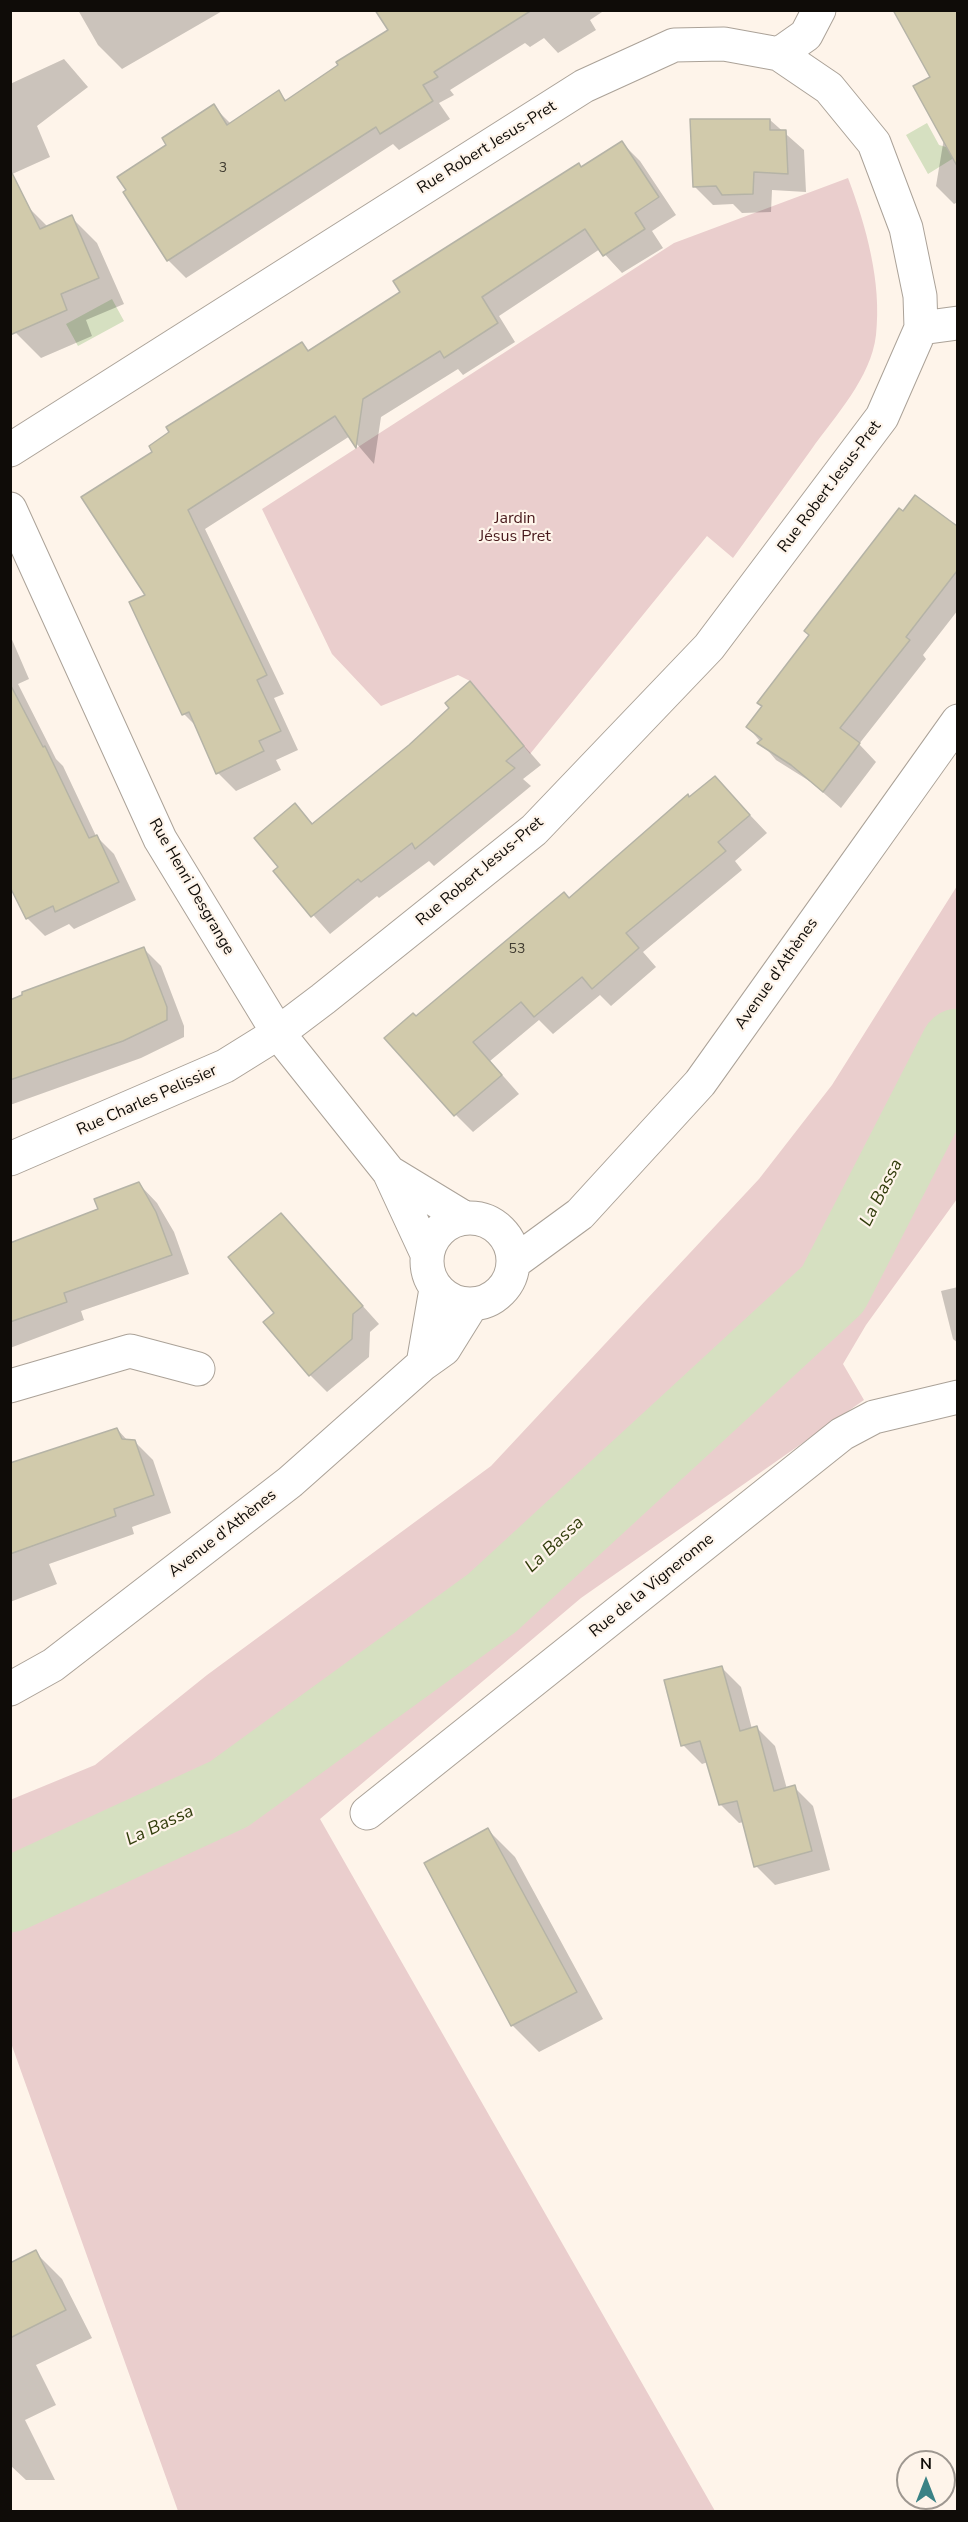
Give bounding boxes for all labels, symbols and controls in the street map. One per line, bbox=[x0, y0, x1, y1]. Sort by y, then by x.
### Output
street label: Rue Robert Jesus-Pret bbox=[414, 97, 560, 199]
house number: 3 bbox=[219, 161, 227, 177]
street label: Rue Robert Jesus-Pret bbox=[774, 417, 886, 557]
park label: Jardin Jésus Pret bbox=[479, 509, 551, 547]
street label: Rue Robert Jesus-Pret bbox=[413, 813, 547, 931]
street label: Rue Henri Desgrange bbox=[144, 815, 238, 959]
street label: Avenue d'Athènes bbox=[731, 915, 823, 1033]
house number: 53 bbox=[509, 942, 525, 958]
street label: Rue Charles Pelissier bbox=[74, 1061, 220, 1141]
water label: La Bassa bbox=[856, 1156, 908, 1230]
street label: Avenue d'Athènes bbox=[165, 1486, 281, 1582]
water label: La Bassa bbox=[521, 1512, 589, 1578]
street label: Rue de la Vigneronne bbox=[586, 1530, 718, 1642]
water label: La Bassa bbox=[123, 1801, 197, 1851]
north arrow bbox=[896, 2450, 956, 2510]
text: N bbox=[920, 2453, 932, 2475]

